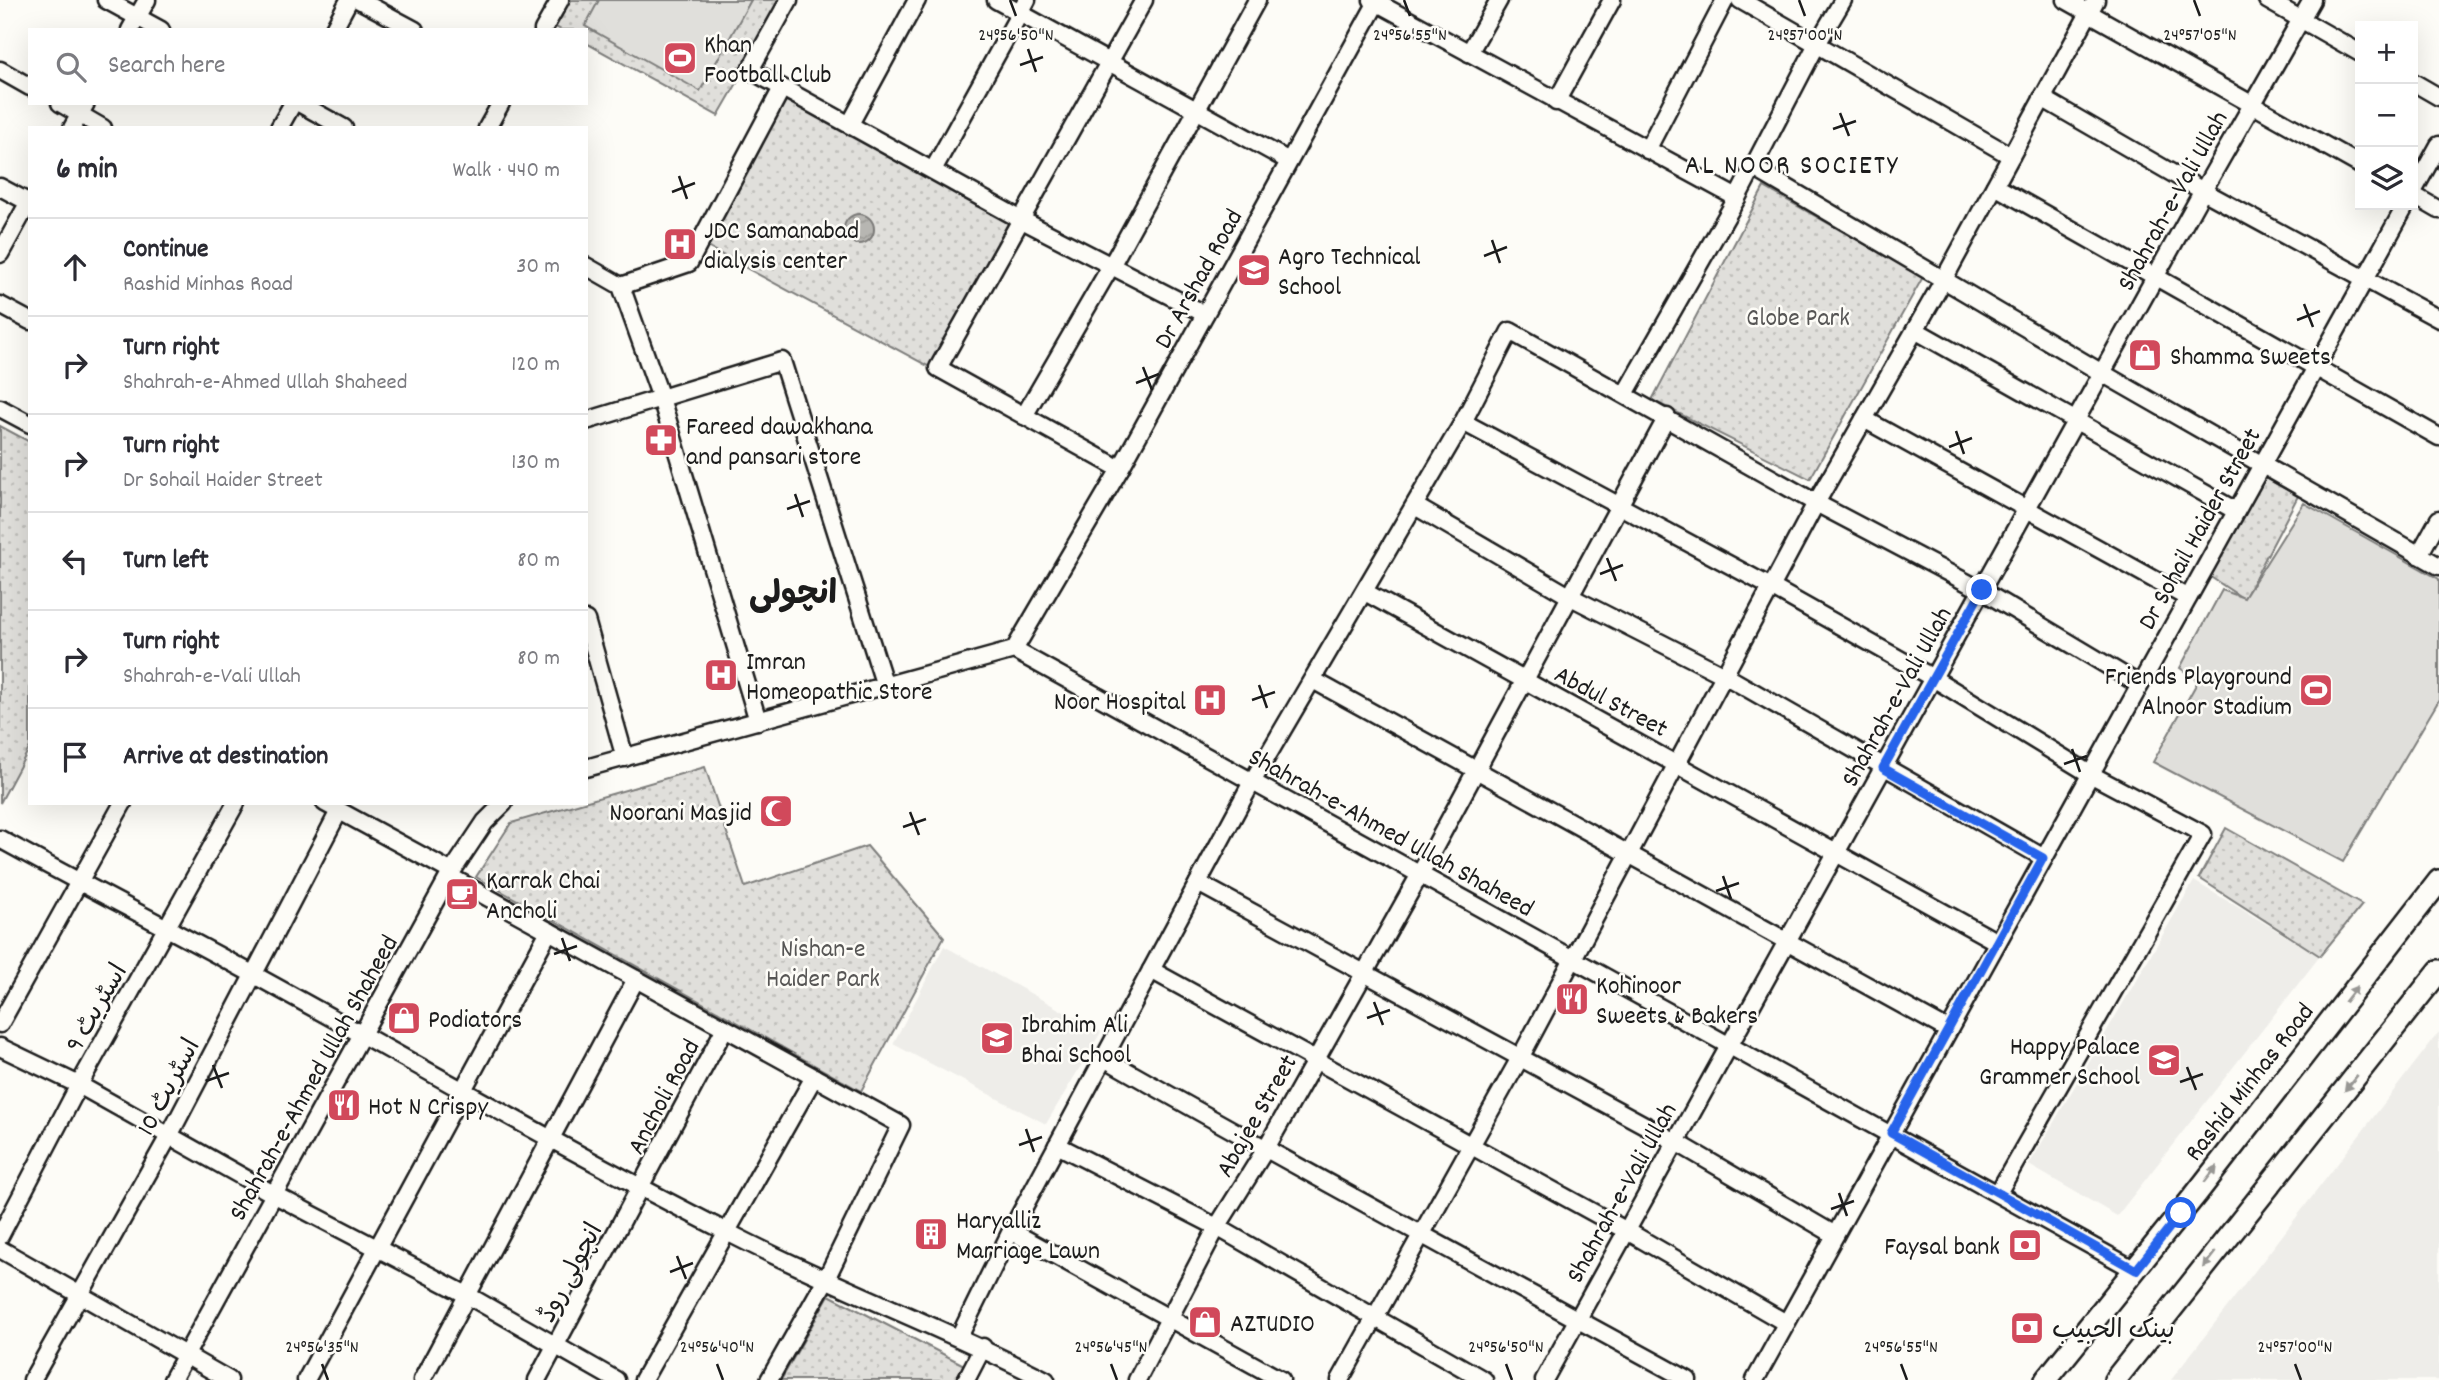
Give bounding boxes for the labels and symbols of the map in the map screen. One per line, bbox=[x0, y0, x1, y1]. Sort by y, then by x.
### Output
text: 24°56'50"N bbox=[978, 24, 1054, 49]
text: 24°56'55"N bbox=[1373, 24, 1447, 49]
text: 24°57'00"N bbox=[1768, 24, 1842, 49]
text: 24°57'05"N bbox=[2163, 24, 2237, 49]
place label: Khan Football Club bbox=[704, 28, 832, 95]
sports icon: Khan Football Club bbox=[661, 39, 699, 77]
street label: Shahrah-e-Vali Ullah bbox=[2109, 105, 2239, 299]
district label: AL NOOR SOCIETY bbox=[1685, 148, 1899, 188]
street label: Dr Arshad Road bbox=[1146, 203, 1254, 356]
place label: JDC Samanabad dialysis center bbox=[704, 214, 859, 281]
hospital icon: JDC Samanabad dialysis center bbox=[661, 225, 699, 263]
place label: Agro Technical School bbox=[1278, 240, 1421, 307]
school or university icon: Agro Technical School bbox=[1235, 251, 1273, 289]
park label: Globe Park bbox=[1746, 301, 1850, 338]
shop icon: Shamma Sweets bbox=[2126, 336, 2164, 374]
place label: Shamma Sweets bbox=[2170, 340, 2331, 377]
place label: Fareed dawakhana and pansari store bbox=[686, 410, 874, 477]
pharmacy icon: Fareed dawakhana and pansari store bbox=[642, 421, 680, 459]
street label: Dr Sohail Haider Street bbox=[2130, 422, 2272, 637]
district label: انچولی bbox=[749, 573, 837, 620]
route end bbox=[1966, 574, 1997, 605]
street label: Shahrah-e-Vali Ullah bbox=[1833, 601, 1963, 795]
place label: Imran Homeopathic Store bbox=[746, 645, 932, 712]
hospital icon: Imran Homeopathic Store bbox=[702, 656, 740, 694]
street label: Abdul Street bbox=[1547, 658, 1674, 749]
place label: Friends Playground Alnoor Stadium bbox=[2105, 660, 2292, 727]
sports icon: Friends Playground Alnoor Stadium bbox=[2297, 671, 2335, 709]
hospital icon: Noor Hospital bbox=[1191, 681, 1229, 719]
place label: Noor Hospital bbox=[1054, 685, 1186, 722]
street label: Shahrah-e-Ahmed Ullah Shaheed bbox=[1241, 740, 1540, 928]
mosque icon: Noorani Masjid bbox=[757, 792, 795, 830]
place label: Noorani Masjid bbox=[609, 796, 752, 833]
place label: Karrak Chai Ancholi bbox=[486, 864, 600, 931]
cafe icon: Karrak Chai Ancholi bbox=[443, 875, 481, 913]
street label: Shahrah-e-Ahmed Ullah Shaheed bbox=[221, 929, 409, 1228]
park label: Nishan-e Haider Park bbox=[766, 932, 880, 999]
street label: اسٹریٹ 9 bbox=[58, 957, 138, 1060]
place label: Kohinoor Sweets & Bakers bbox=[1596, 969, 1758, 1036]
restaurant icon: Kohinoor Sweets & Bakers bbox=[1553, 980, 1591, 1018]
one-way arrow bbox=[2343, 986, 2358, 1004]
street label: Rashid Minhas Road bbox=[2177, 996, 2325, 1170]
shop icon: Podiators bbox=[385, 999, 423, 1037]
place label: Podiators bbox=[428, 1003, 522, 1040]
place label: Ibrahim Ali Bhai School bbox=[1021, 1008, 1131, 1075]
school or university icon: Ibrahim Ali Bhai School bbox=[978, 1019, 1016, 1057]
place label: Happy Palace Grammer School bbox=[1979, 1030, 2140, 1097]
street label: اسٹریٹ 10 bbox=[129, 1033, 211, 1143]
street label: Ancholi Road bbox=[619, 1033, 711, 1162]
school or university icon: Happy Palace Grammer School bbox=[2145, 1041, 2183, 1079]
street label: Abajee Street bbox=[1208, 1048, 1308, 1185]
one-way arrow bbox=[2344, 1073, 2359, 1091]
restaurant icon: Hot N Crispy bbox=[325, 1086, 363, 1124]
place label: Hot N Crispy bbox=[368, 1090, 488, 1127]
street label: Shahrah-e-Vali Ullah bbox=[1558, 1097, 1688, 1291]
one-way arrow bbox=[2204, 1165, 2218, 1183]
route start bbox=[2165, 1197, 2196, 1228]
place label: Haryalliz Marriage Lawn bbox=[956, 1204, 1100, 1271]
building icon: Haryalliz Marriage Lawn bbox=[912, 1215, 950, 1253]
street label: انچولی روڈ bbox=[530, 1217, 614, 1330]
bank icon: Faysal bank bbox=[2006, 1226, 2044, 1264]
place label: Faysal bank bbox=[1884, 1230, 2000, 1267]
one-way arrow bbox=[2202, 1251, 2216, 1269]
shop icon: AZTUDIO bbox=[1186, 1303, 1224, 1341]
place label: AZTUDIO bbox=[1230, 1307, 1315, 1344]
bank icon: بينک الحبيب bbox=[2008, 1309, 2046, 1347]
place label: بينک الحبيب bbox=[2052, 1313, 2175, 1350]
text: 24°56'35"N bbox=[285, 1336, 359, 1361]
text: 24°56'40"N bbox=[680, 1336, 754, 1361]
text: 24°56'45"N bbox=[1075, 1336, 1147, 1361]
text: 24°56'50"N bbox=[1468, 1336, 1544, 1361]
text: 24°56'55"N bbox=[1864, 1336, 1938, 1361]
text: 24°57'00"N bbox=[2258, 1336, 2332, 1361]

